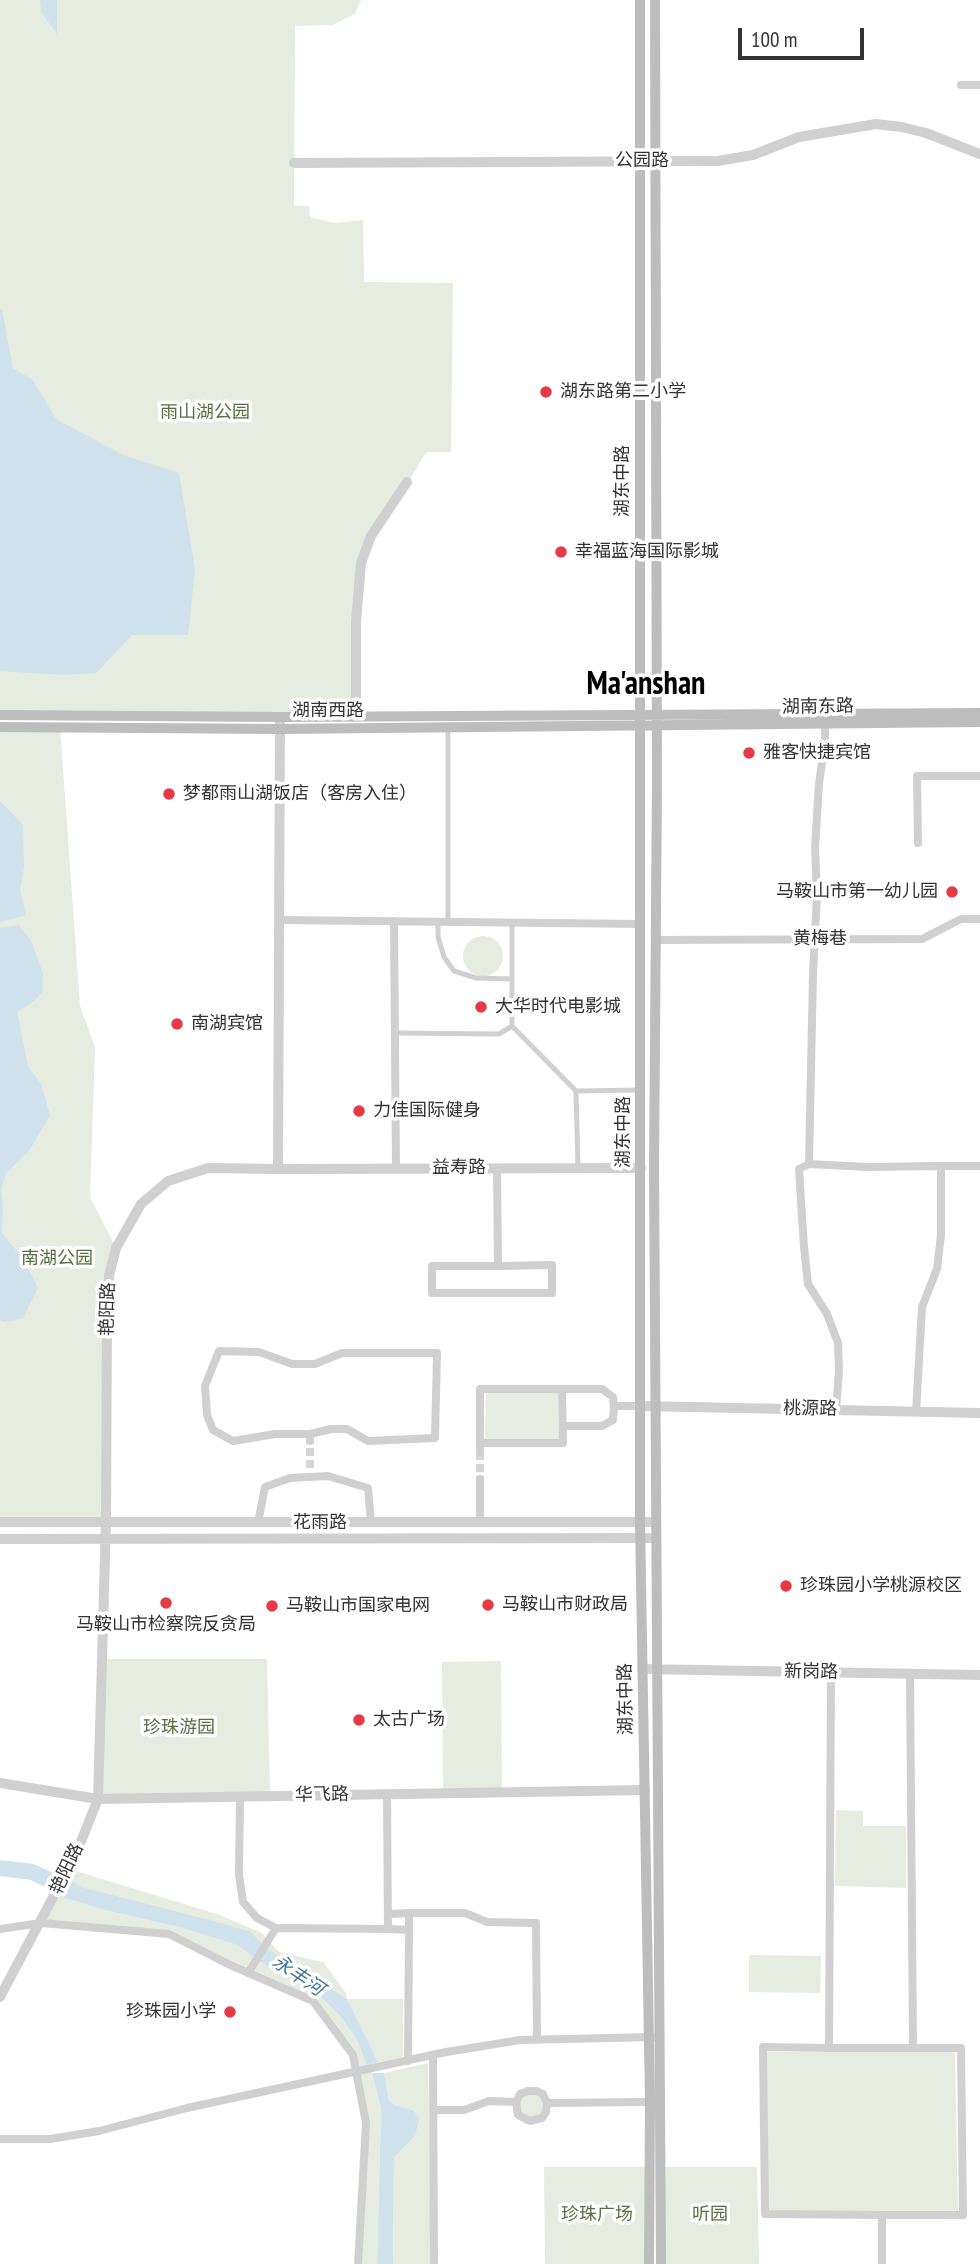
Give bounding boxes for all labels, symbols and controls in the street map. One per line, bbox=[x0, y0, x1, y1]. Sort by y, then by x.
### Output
scale bar bbox=[742, 14, 868, 58]
text: 100 m bbox=[751, 26, 797, 53]
street label: 公园路 bbox=[615, 150, 669, 172]
place label: 湖东路第二小学 bbox=[560, 381, 686, 403]
marker: 湖东路第二小学 bbox=[538, 384, 554, 400]
park label: 雨山湖公园 bbox=[160, 402, 250, 424]
street label: 湖东中路 bbox=[612, 445, 634, 517]
place label: 幸福蓝海国际影城 bbox=[575, 541, 719, 563]
marker: 幸福蓝海国际影城 bbox=[553, 544, 569, 560]
district label: Ma'anshan bbox=[587, 666, 705, 704]
street label: 湖南东路 bbox=[782, 696, 854, 718]
street label: 湖南西路 bbox=[292, 700, 364, 722]
place label: 雅客快捷宾馆 bbox=[763, 742, 871, 764]
marker: 雅客快捷宾馆 bbox=[741, 745, 757, 761]
place label: 梦都雨山湖饭店（客房入住） bbox=[183, 783, 417, 805]
marker: 梦都雨山湖饭店（客房入住） bbox=[161, 786, 177, 802]
place label: 马鞍山市第一幼儿园 bbox=[776, 881, 938, 903]
marker: 马鞍山市第一幼儿园 bbox=[944, 884, 960, 900]
street label: 黄梅巷 bbox=[793, 928, 847, 950]
place label: 大华时代电影城 bbox=[495, 996, 621, 1018]
marker: 大华时代电影城 bbox=[473, 999, 489, 1015]
place label: 南湖宾馆 bbox=[191, 1013, 263, 1035]
marker: 南湖宾馆 bbox=[169, 1016, 185, 1032]
street label: 湖东中路 bbox=[613, 1096, 635, 1168]
place label: 力佳国际健身 bbox=[373, 1100, 481, 1122]
marker: 力佳国际健身 bbox=[351, 1103, 367, 1119]
street label: 益寿路 bbox=[432, 1157, 486, 1179]
park label: 南湖公园 bbox=[21, 1248, 93, 1270]
street label: 艳阳路 bbox=[96, 1282, 120, 1336]
street label: 桃源路 bbox=[783, 1398, 837, 1420]
street label: 花雨路 bbox=[293, 1512, 347, 1534]
place label: 珍珠园小学桃源校区 bbox=[800, 1575, 962, 1597]
marker: 珍珠园小学桃源校区 bbox=[778, 1578, 794, 1594]
place label: 马鞍山市财政局 bbox=[502, 1594, 628, 1616]
marker: 马鞍山市检察院反贪局 bbox=[158, 1595, 174, 1611]
place label: 马鞍山市国家电网 bbox=[286, 1595, 430, 1617]
marker: 马鞍山市财政局 bbox=[480, 1597, 496, 1613]
marker: 马鞍山市国家电网 bbox=[264, 1598, 280, 1614]
place label: 马鞍山市检察院反贪局 bbox=[76, 1614, 256, 1636]
street label: 新岗路 bbox=[784, 1661, 838, 1683]
street label: 湖东中路 bbox=[615, 1663, 637, 1735]
place label: 太古广场 bbox=[373, 1709, 445, 1731]
marker: 太古广场 bbox=[351, 1712, 367, 1728]
park label: 珍珠游园 bbox=[143, 1717, 215, 1739]
street label: 华飞路 bbox=[295, 1784, 349, 1806]
street label: 艳阳路 bbox=[46, 1840, 88, 1898]
water label: 永丰河 bbox=[268, 1951, 328, 2001]
place label: 珍珠园小学 bbox=[126, 2001, 216, 2023]
marker: 珍珠园小学 bbox=[222, 2004, 238, 2020]
park label: 珍珠广场 bbox=[561, 2204, 633, 2226]
park label: 听园 bbox=[692, 2204, 728, 2226]

